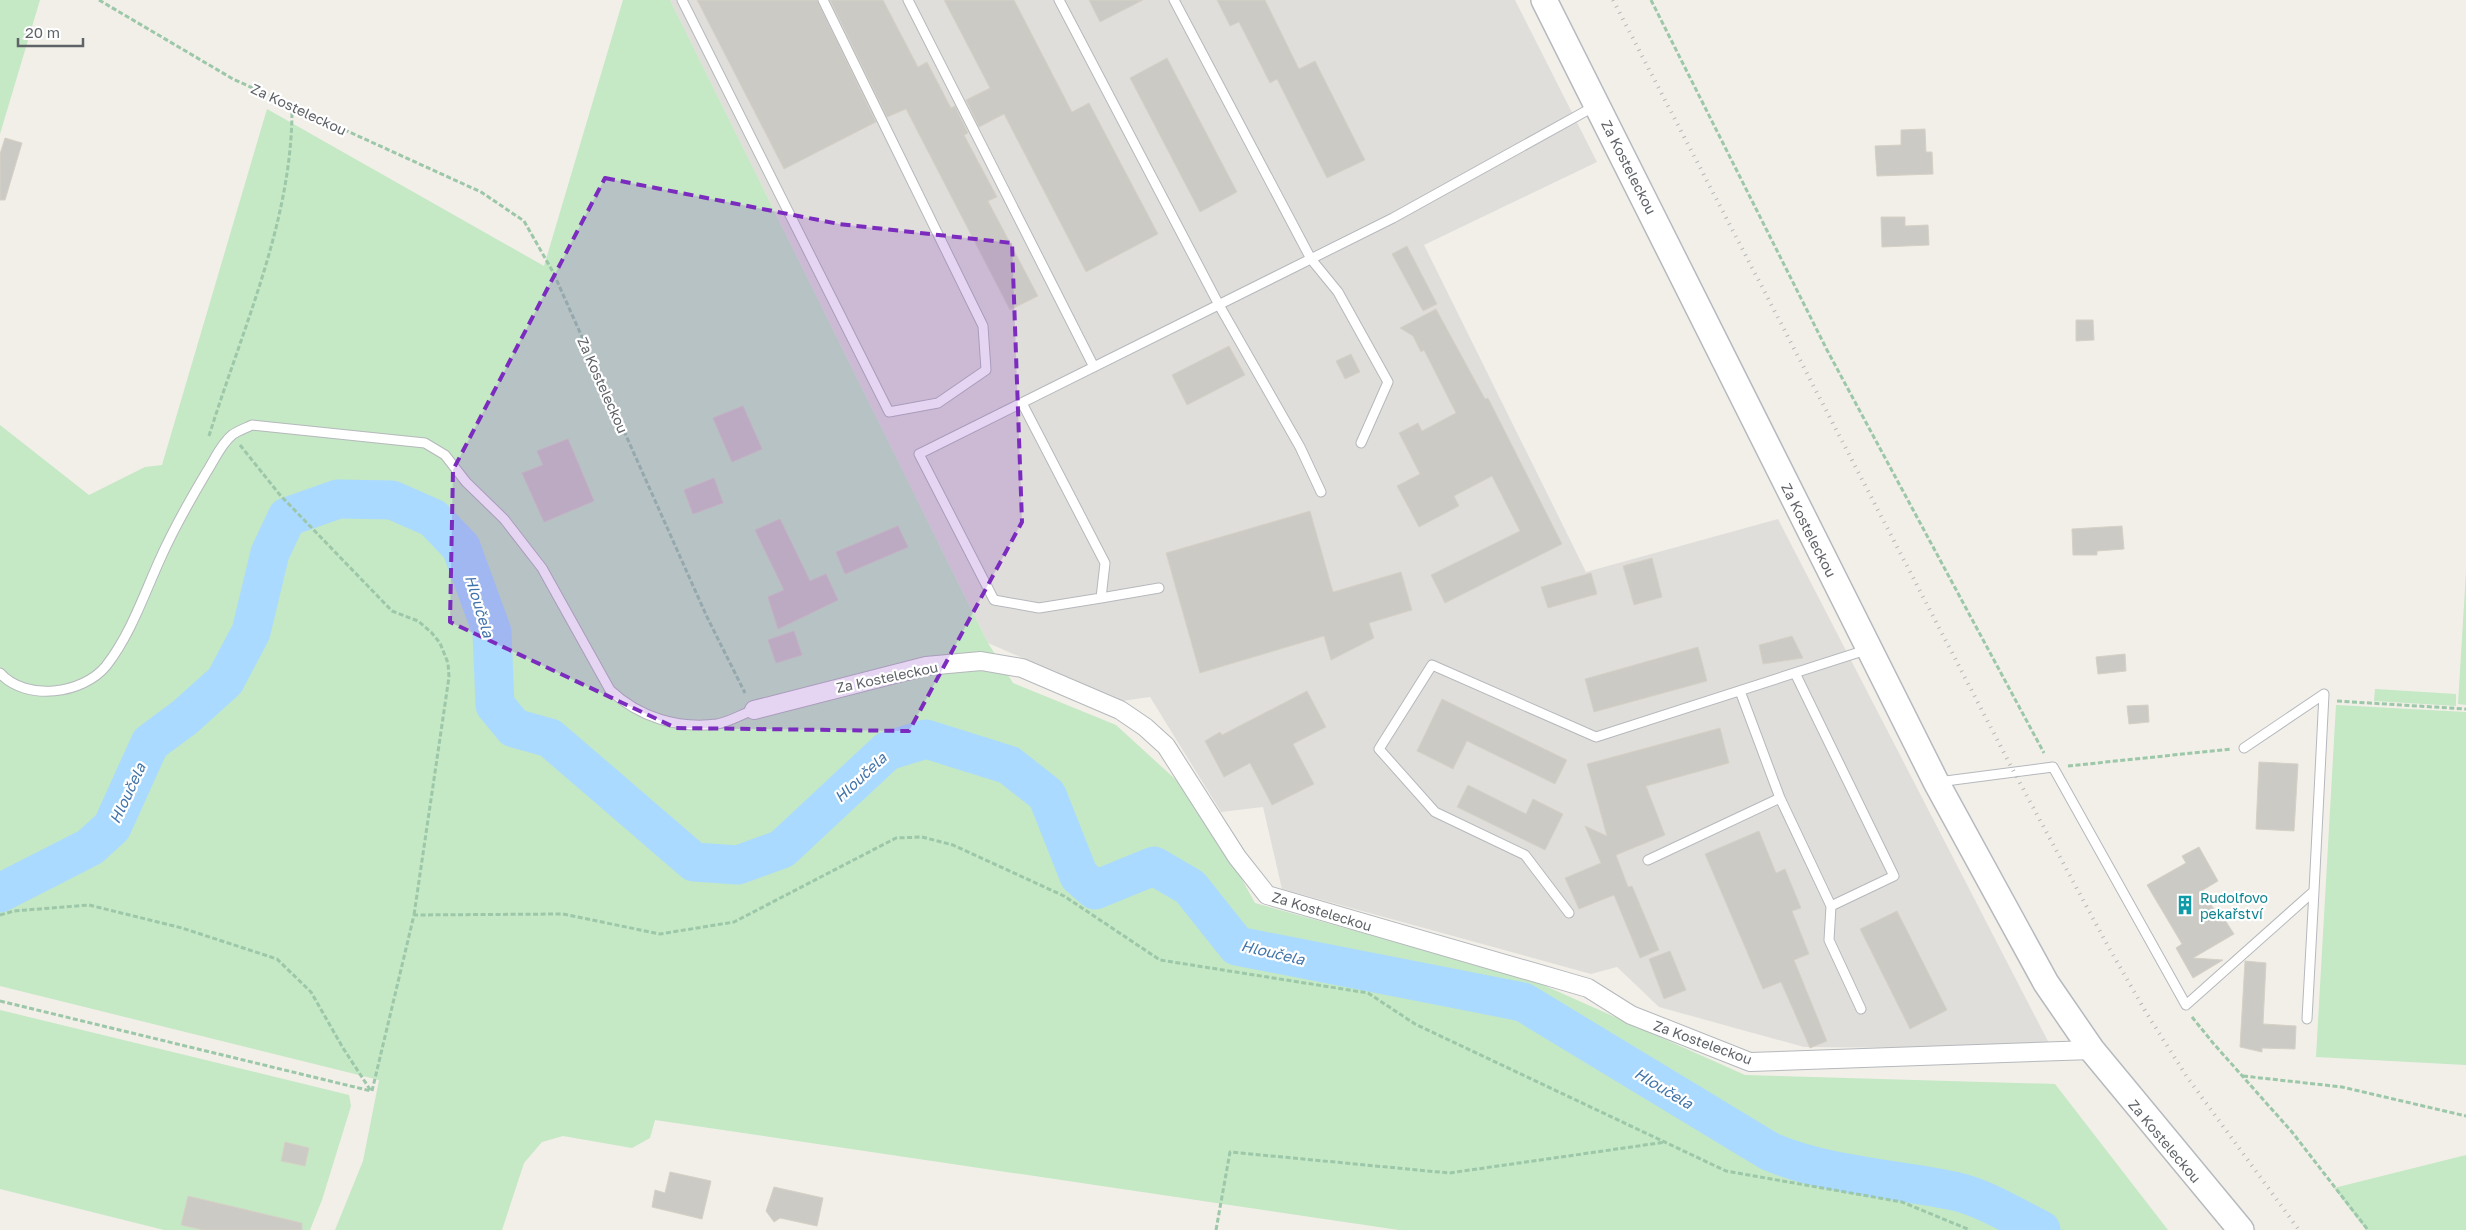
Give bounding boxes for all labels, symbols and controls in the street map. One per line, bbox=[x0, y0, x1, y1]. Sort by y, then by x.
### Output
scale bar bbox=[18, 15, 82, 47]
text: 20 m bbox=[25, 23, 60, 41]
street label: Za Kosteleckou bbox=[249, 79, 349, 139]
street label: Za Kosteleckou bbox=[1598, 117, 1660, 217]
street label: Za Kosteleckou bbox=[574, 334, 632, 436]
street label: Za Kosteleckou bbox=[1778, 480, 1840, 580]
water label: Hloučela bbox=[462, 573, 498, 640]
street label: Za Kosteleckou bbox=[835, 658, 939, 696]
water label: Hloučela bbox=[830, 748, 890, 806]
water label: Hloučela bbox=[105, 760, 149, 826]
street label: Za Kosteleckou bbox=[1270, 888, 1374, 934]
place label: Rudolfovo pekařství bbox=[2200, 889, 2268, 922]
building icon: Rudolfovo pekařství bbox=[2174, 894, 2196, 916]
water label: Hloučela bbox=[1240, 936, 1307, 968]
street label: Za Kosteleckou bbox=[1652, 1016, 1754, 1068]
water label: Hloučela bbox=[1632, 1064, 1697, 1113]
street label: Za Kosteleckou bbox=[2125, 1096, 2205, 1186]

